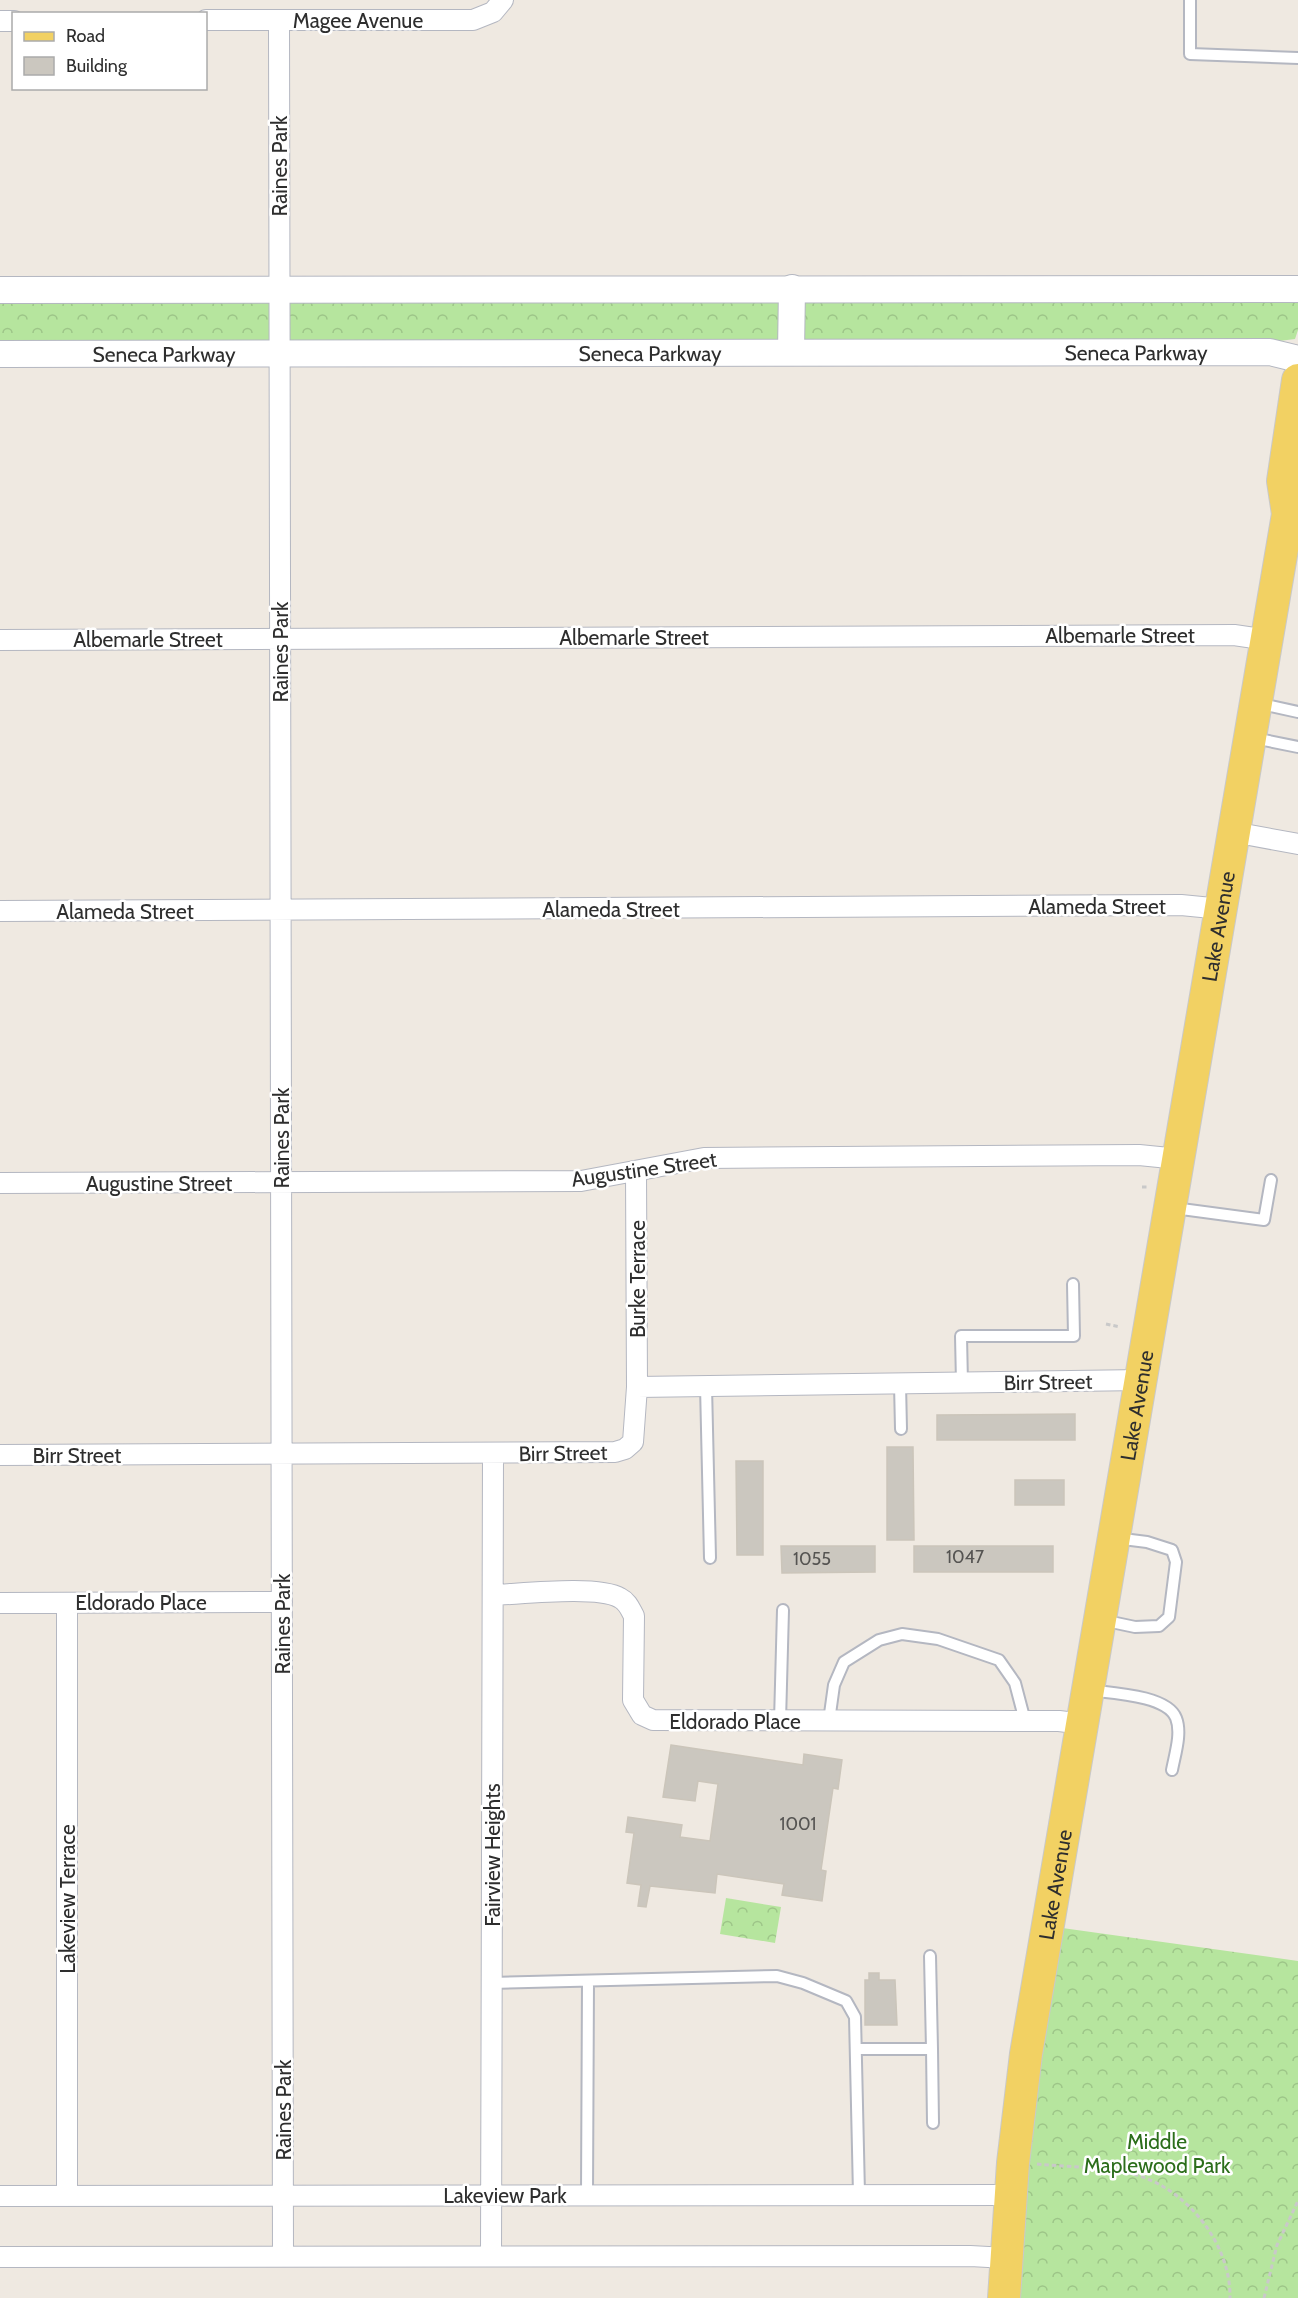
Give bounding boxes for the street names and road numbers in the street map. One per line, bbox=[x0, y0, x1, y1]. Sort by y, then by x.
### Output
street label: Magee Avenue bbox=[293, 8, 423, 33]
street label: Raines Park bbox=[267, 115, 292, 216]
street label: Seneca Parkway bbox=[578, 340, 722, 366]
street label: Seneca Parkway bbox=[1064, 340, 1208, 365]
street label: Seneca Parkway bbox=[92, 341, 236, 366]
street label: Raines Park bbox=[268, 601, 293, 702]
street label: Albemarle Street bbox=[1045, 623, 1195, 648]
street label: Albemarle Street bbox=[559, 625, 709, 650]
street label: Albemarle Street bbox=[73, 627, 223, 652]
street label: Lake Avenue bbox=[1196, 869, 1240, 983]
street label: Alameda Street bbox=[1028, 894, 1166, 919]
street label: Alameda Street bbox=[542, 897, 680, 922]
street label: Alameda Street bbox=[56, 899, 194, 924]
street label: Raines Park bbox=[269, 1087, 294, 1188]
street label: Augustine Street bbox=[570, 1146, 718, 1192]
street label: Augustine Street bbox=[86, 1171, 232, 1196]
street label: Burke Terrace bbox=[625, 1220, 650, 1338]
street label: Lake Avenue bbox=[1115, 1348, 1158, 1463]
street label: Birr Street bbox=[1003, 1369, 1093, 1395]
street label: Birr Street bbox=[518, 1440, 608, 1466]
street label: Birr Street bbox=[33, 1443, 121, 1468]
street label: Raines Park bbox=[270, 1573, 295, 1674]
street label: Eldorado Place bbox=[75, 1590, 207, 1615]
street label: Eldorado Place bbox=[669, 1709, 801, 1734]
street label: Fairview Heights bbox=[480, 1783, 505, 1927]
street label: Lakeview Terrace bbox=[55, 1824, 80, 1974]
street label: Lake Avenue bbox=[1033, 1827, 1077, 1942]
street label: Raines Park bbox=[271, 2059, 296, 2160]
street label: Lakeview Park bbox=[443, 2183, 567, 2208]

